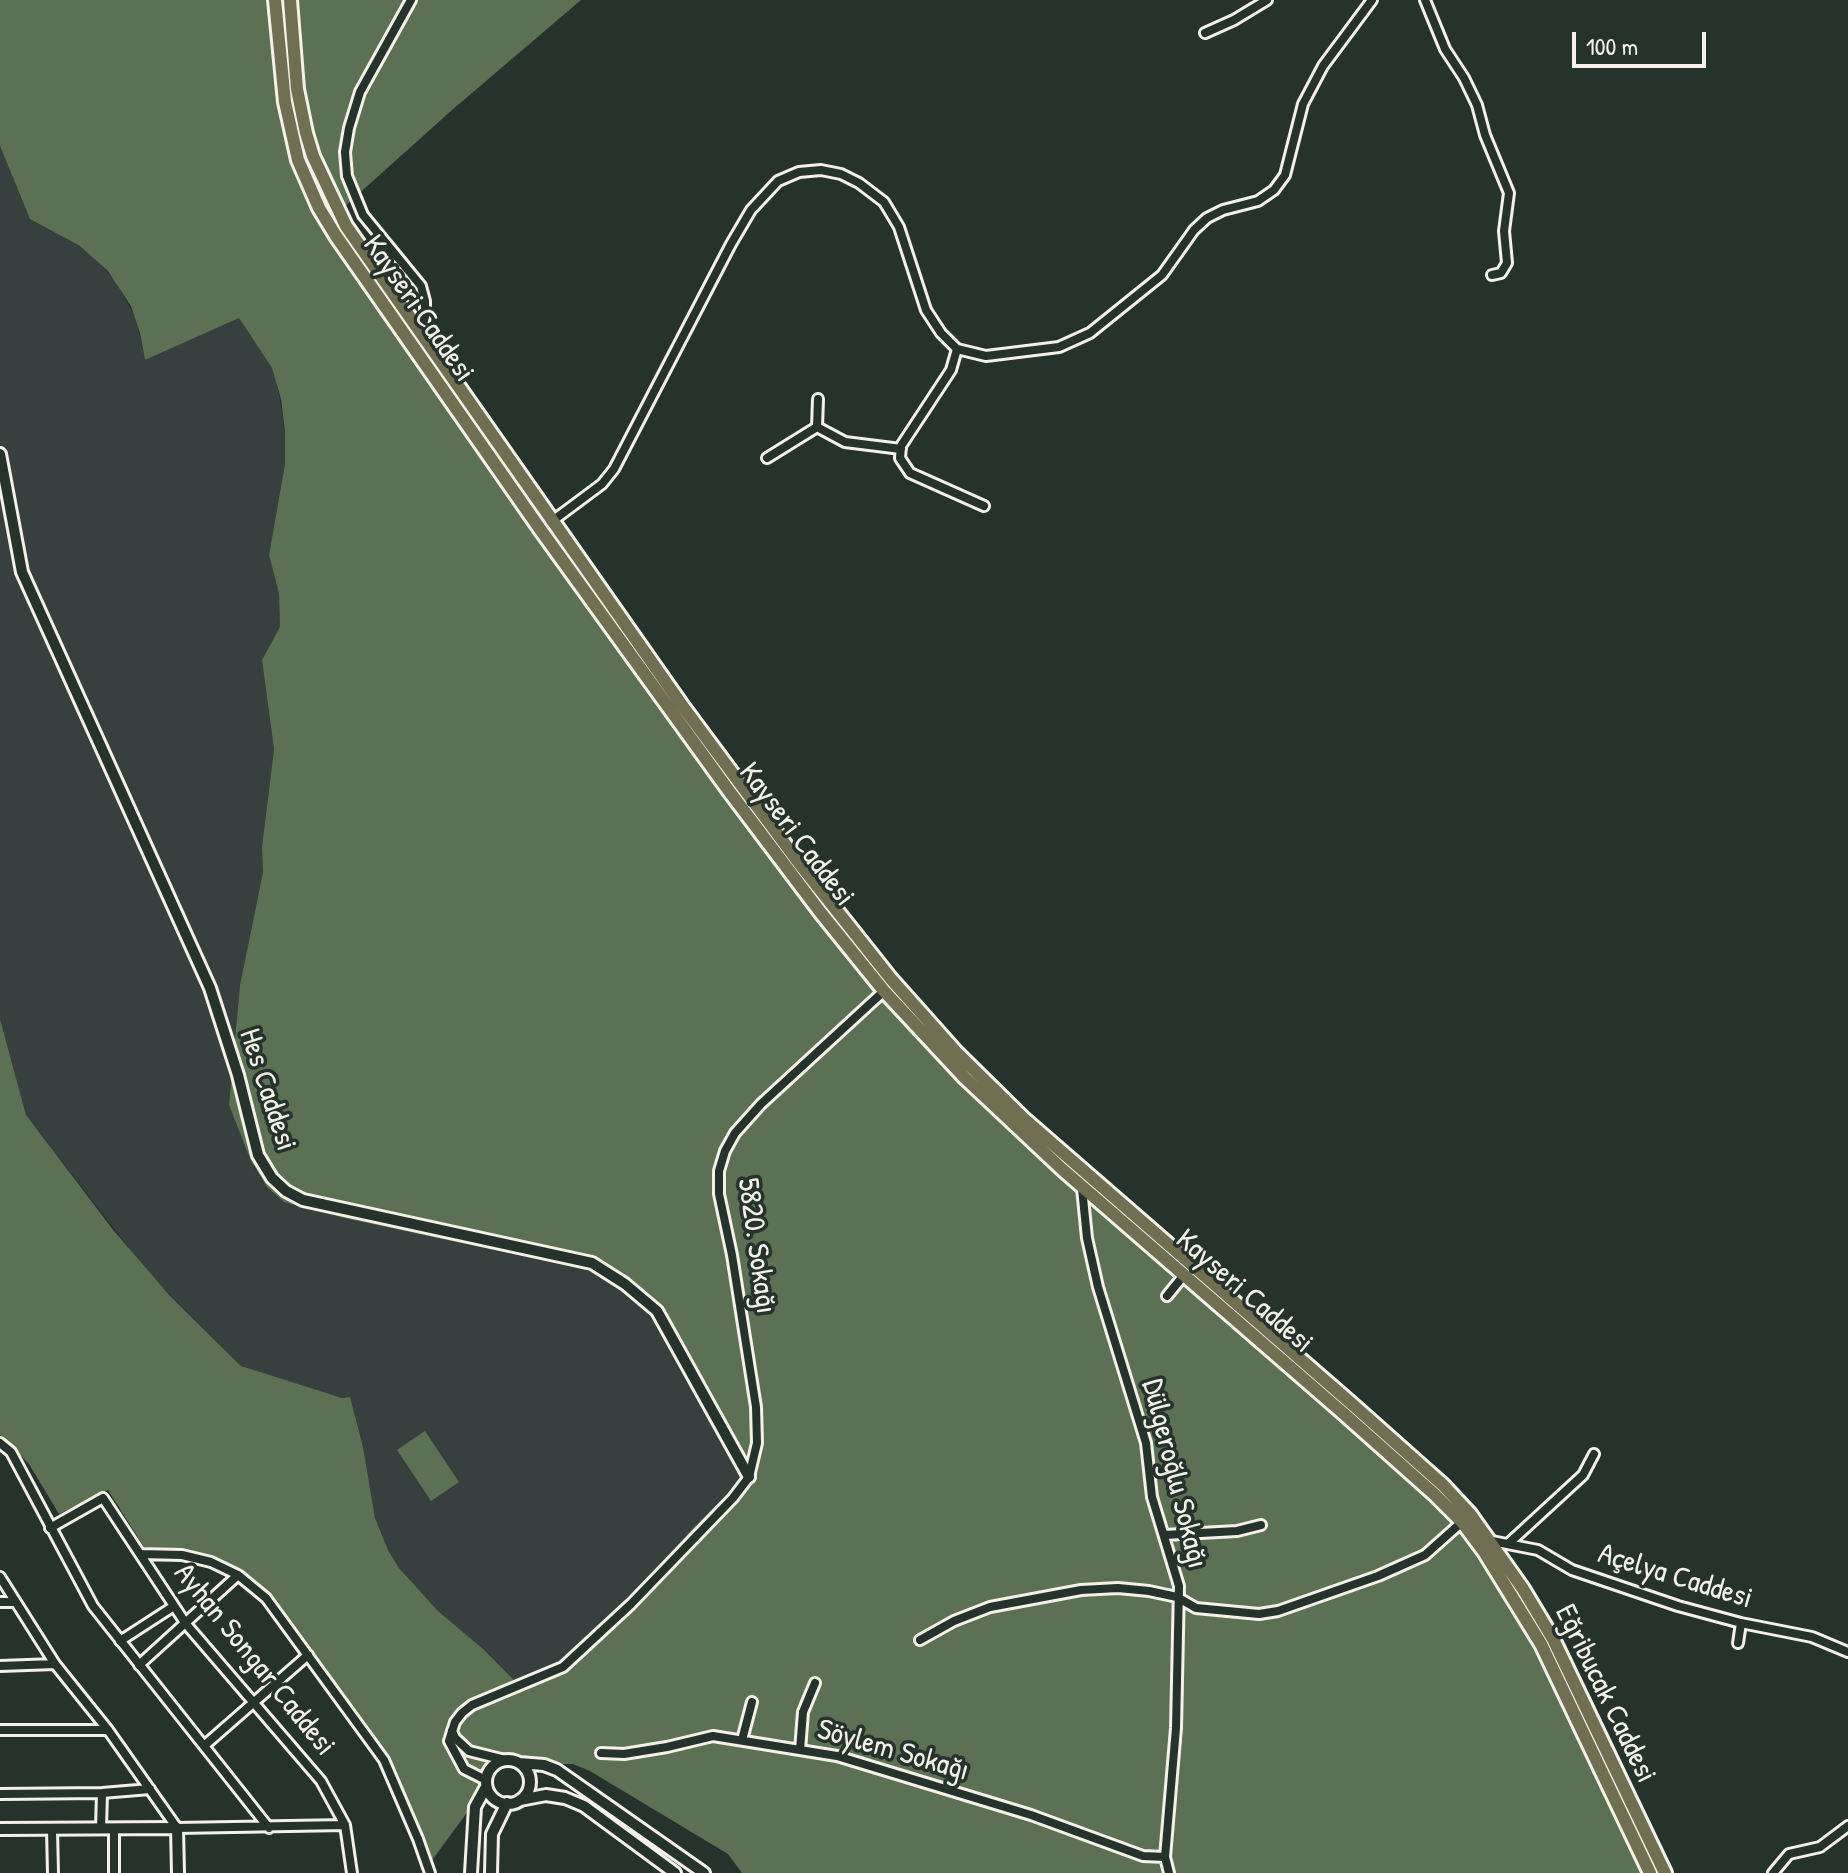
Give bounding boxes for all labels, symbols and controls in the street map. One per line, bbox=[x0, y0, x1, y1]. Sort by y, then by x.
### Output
scale bar bbox=[1576, 16, 1710, 66]
text: 100 m bbox=[1586, 30, 1638, 62]
street label: Kayseri Caddesi bbox=[354, 229, 482, 389]
street label: Kayseri Caddesi bbox=[730, 756, 862, 914]
street label: Hes Caddesi bbox=[230, 1024, 304, 1156]
street label: 5820. Sokağı bbox=[729, 1176, 783, 1316]
street label: Kayseri Caddesi bbox=[1168, 1222, 1320, 1362]
street label: Dülgeroğlu Sokağı bbox=[1133, 1376, 1215, 1572]
street label: Açelya Caddesi bbox=[1594, 1536, 1756, 1618]
street label: Ayhan Songar Caddesi bbox=[165, 1557, 343, 1763]
street label: Eğribucak Caddesi bbox=[1546, 1599, 1664, 1789]
street label: Söylem Sokağı bbox=[813, 1712, 973, 1790]

